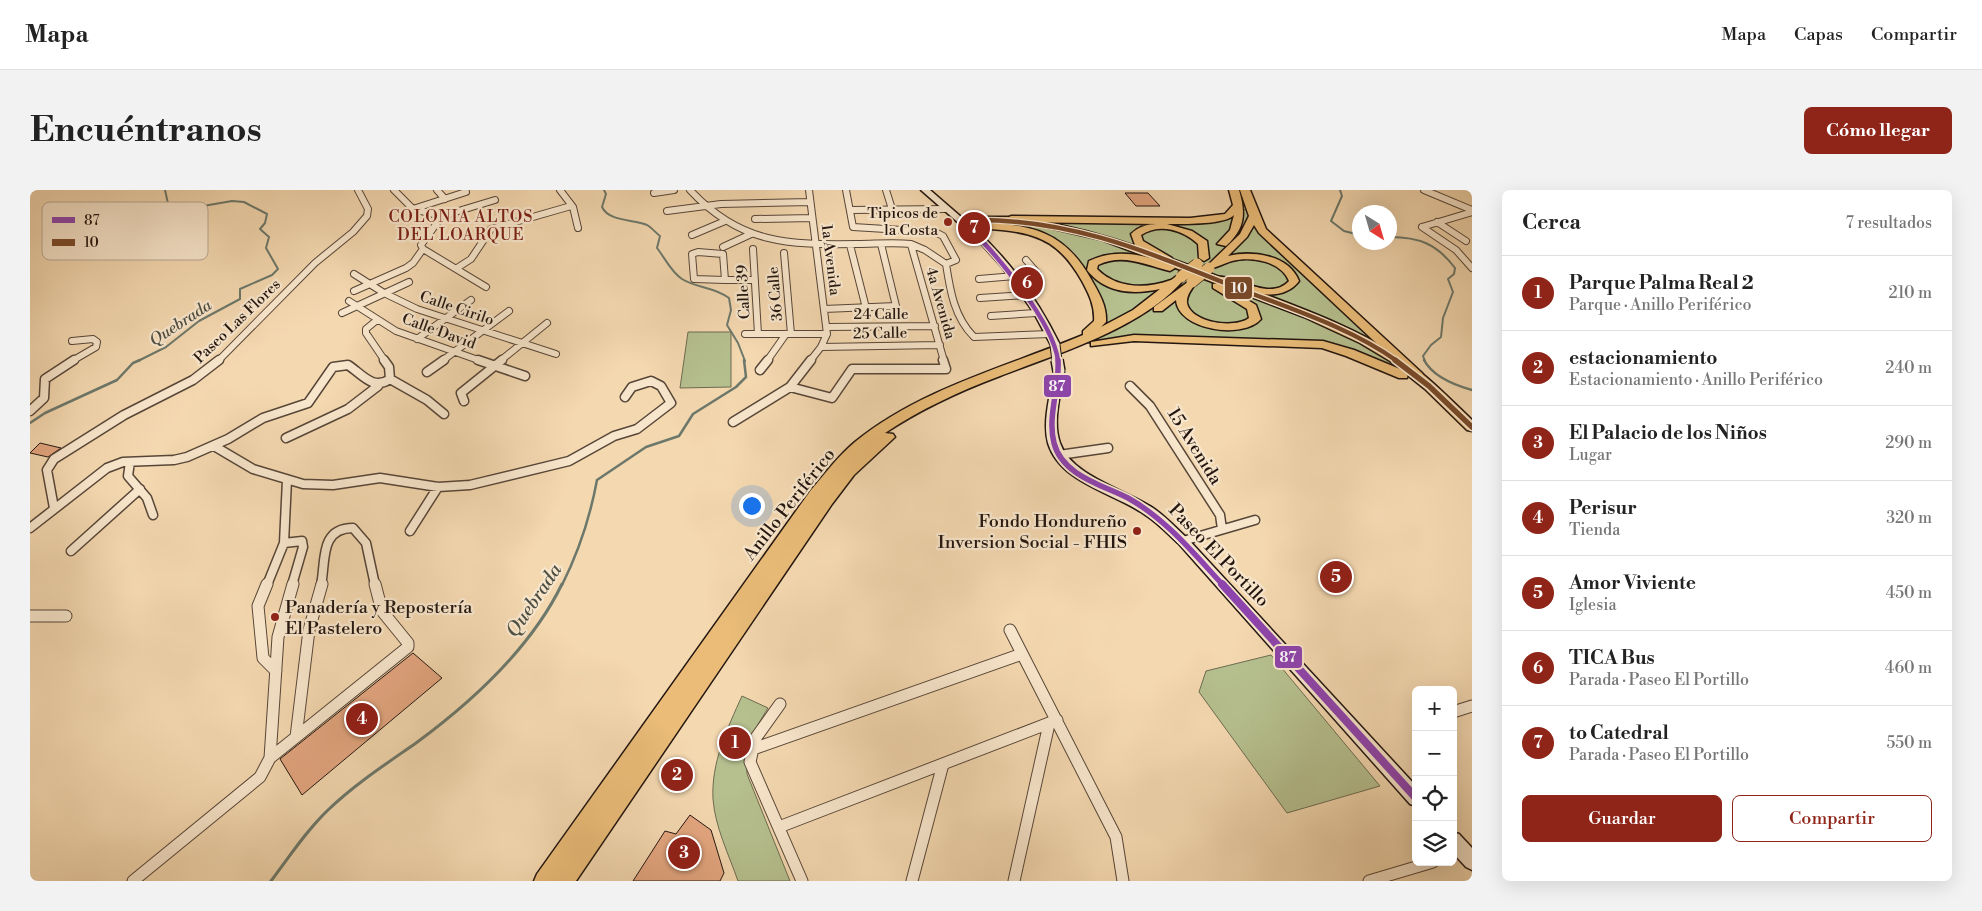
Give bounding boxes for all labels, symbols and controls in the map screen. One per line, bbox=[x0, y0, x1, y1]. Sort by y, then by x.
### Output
text: Mapa bbox=[25, 20, 88, 50]
text: Mapa bbox=[1722, 23, 1766, 46]
text: Capas bbox=[1794, 23, 1843, 46]
text: Compartir bbox=[1871, 23, 1957, 46]
button: Cómo llegar bbox=[1804, 107, 1952, 154]
text: Encuéntranos bbox=[30, 109, 262, 152]
legend bbox=[42, 202, 208, 260]
place label: Tipicos de la Costa bbox=[867, 204, 938, 240]
north arrow bbox=[1352, 205, 1397, 250]
district label: COLONIA ALTOS DEL LOARQUE bbox=[388, 207, 534, 245]
pin: 7 bbox=[958, 209, 990, 247]
text: Cerca bbox=[1522, 210, 1581, 236]
text: 87 bbox=[84, 212, 99, 230]
text: 7 resultados bbox=[1846, 213, 1932, 233]
marker: Tipicos de la Costa bbox=[942, 216, 954, 228]
street label: 1a Avenida bbox=[817, 223, 844, 297]
text: 10 bbox=[84, 234, 99, 252]
street label: Calle 39 bbox=[733, 264, 754, 320]
pin: 6 bbox=[1011, 264, 1043, 302]
street label: 4a Avenida bbox=[921, 265, 960, 342]
street label: 36 Calle bbox=[764, 266, 787, 322]
text: Parque Palma Real 2 bbox=[1569, 271, 1754, 295]
street label: Paseo Las Flores bbox=[190, 275, 285, 368]
line badge: 10 bbox=[1224, 276, 1253, 300]
text: 10 bbox=[1231, 280, 1247, 298]
text: 1 bbox=[1534, 283, 1542, 303]
text: 210 m bbox=[1888, 283, 1932, 303]
street label: Calle Cirilo bbox=[417, 287, 496, 330]
water label: Quebrada bbox=[146, 295, 216, 350]
text: Parque · Anillo Periférico bbox=[1569, 295, 1752, 315]
street label: 24 Calle bbox=[853, 305, 909, 324]
street label: Calle David bbox=[399, 309, 479, 354]
street label: 25 Calle bbox=[853, 324, 907, 343]
text: estacionamiento bbox=[1569, 346, 1718, 370]
text: 2 bbox=[1533, 358, 1543, 378]
text: 240 m bbox=[1885, 358, 1932, 378]
text: Estacionamiento · Anillo Periférico bbox=[1569, 370, 1823, 390]
line badge: 87 bbox=[1043, 374, 1072, 398]
text: 87 bbox=[1049, 378, 1066, 396]
street label: 15 Avenida bbox=[1162, 403, 1228, 490]
text: El Palacio de los Niños bbox=[1569, 421, 1767, 445]
text: 3 bbox=[1533, 433, 1543, 453]
text: 290 m bbox=[1885, 433, 1932, 453]
street label: Anillo Periférico bbox=[738, 444, 840, 566]
text: Lugar bbox=[1569, 445, 1612, 465]
your location bbox=[739, 493, 765, 519]
text: Perisur bbox=[1569, 496, 1637, 520]
street label: Paseo El Portillo bbox=[1163, 499, 1274, 612]
text: 4 bbox=[1533, 508, 1543, 528]
text: 320 m bbox=[1886, 508, 1932, 528]
place label: Fondo Hondureño Inversion Social - FHIS bbox=[938, 510, 1127, 554]
text: Tienda bbox=[1569, 520, 1620, 540]
marker: Fondo Hondureño Inversion Social - FHIS bbox=[1131, 525, 1143, 537]
pin: 5 bbox=[1320, 558, 1352, 596]
water label: Quebrada bbox=[501, 559, 567, 642]
text: Amor Viviente bbox=[1569, 571, 1696, 595]
text: 5 bbox=[1533, 583, 1543, 603]
text: 450 m bbox=[1886, 583, 1932, 603]
text: Iglesia bbox=[1569, 595, 1617, 615]
place label: Panadería y Repostería El Pastelero bbox=[285, 596, 473, 640]
marker: Panadería y Repostería El Pastelero bbox=[269, 611, 281, 623]
line badge: 87 bbox=[1274, 645, 1303, 669]
text: TICA Bus bbox=[1569, 646, 1655, 670]
text: 87 bbox=[1280, 649, 1297, 667]
text: 6 bbox=[1533, 658, 1543, 678]
text: 460 m bbox=[1885, 658, 1932, 678]
text: Parada · Paseo El Portillo bbox=[1569, 670, 1749, 690]
map controls bbox=[1412, 686, 1457, 866]
button: + bbox=[1412, 686, 1457, 731]
pin: 4 bbox=[346, 700, 378, 738]
text: to Catedral bbox=[1569, 721, 1669, 745]
pin: 1 bbox=[719, 724, 751, 762]
button: − bbox=[1412, 731, 1457, 776]
text: 7 bbox=[1533, 733, 1543, 753]
text: 550 m bbox=[1886, 733, 1932, 753]
text: Parada · Paseo El Portillo bbox=[1569, 745, 1749, 765]
pin: 2 bbox=[661, 756, 693, 794]
button: locate bbox=[1412, 776, 1457, 821]
button: Guardar bbox=[1522, 795, 1722, 842]
button: Compartir bbox=[1732, 795, 1932, 842]
button: layers bbox=[1412, 821, 1457, 866]
pin: 3 bbox=[668, 834, 700, 872]

